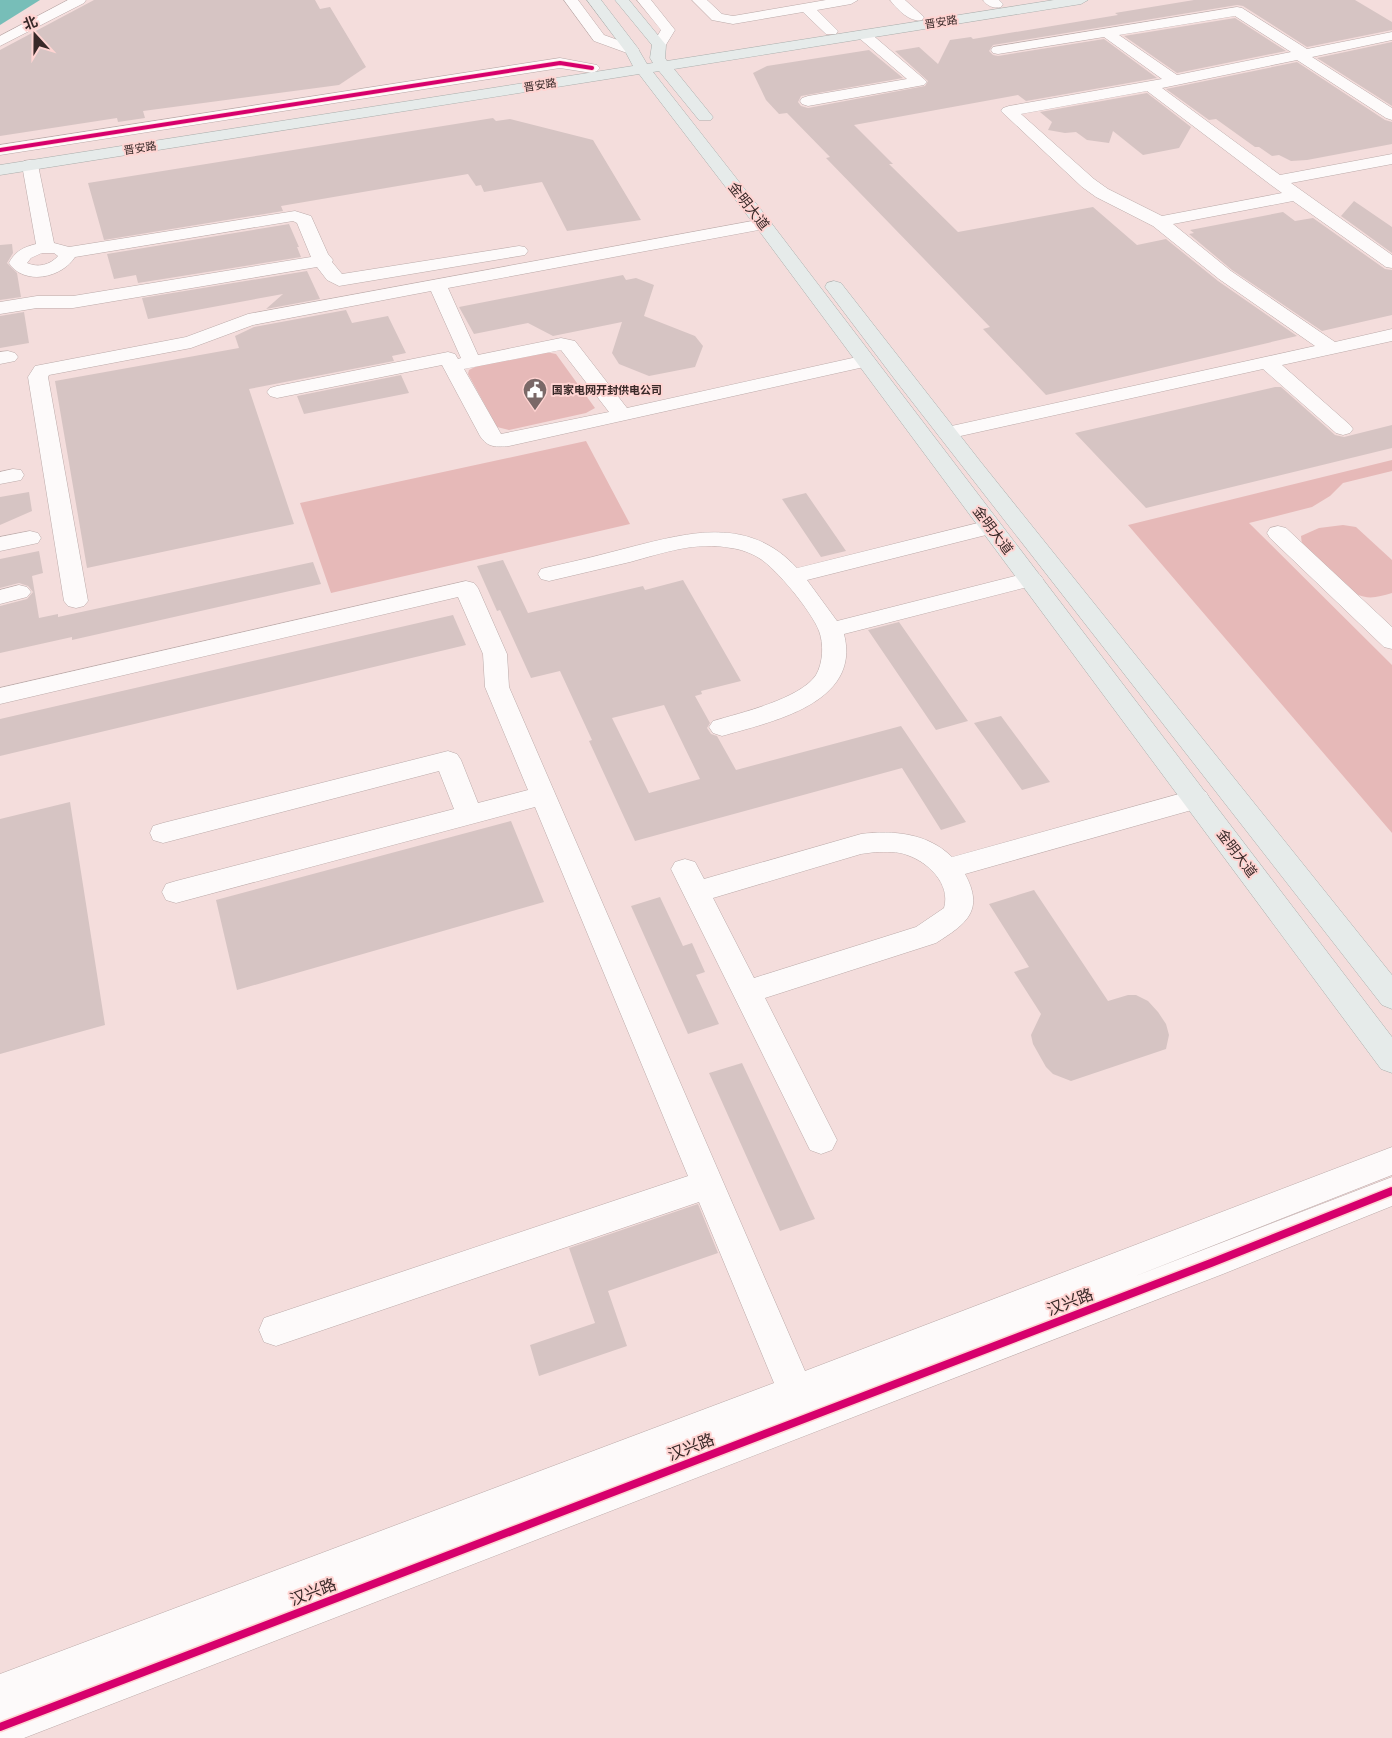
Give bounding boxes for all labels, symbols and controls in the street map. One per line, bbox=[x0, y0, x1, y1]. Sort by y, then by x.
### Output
north arrow bbox=[10, 10, 60, 60]
text: 北 bbox=[21, 12, 40, 34]
street label: 晋安路 bbox=[924, 13, 958, 31]
street label: 晋安路 bbox=[523, 76, 557, 94]
street label: 晋安路 bbox=[123, 139, 157, 157]
street label: 金明大道 bbox=[725, 178, 773, 234]
public building icon: 国家电网开封供电公司 bbox=[522, 377, 548, 411]
place label: 国家电网开封供电公司 bbox=[552, 383, 662, 397]
street label: 金明大道 bbox=[969, 502, 1017, 558]
street label: 金明大道 bbox=[1213, 825, 1261, 881]
street label: 汉兴路 bbox=[1044, 1284, 1096, 1320]
street label: 汉兴路 bbox=[665, 1429, 717, 1465]
street label: 汉兴路 bbox=[287, 1574, 339, 1610]

